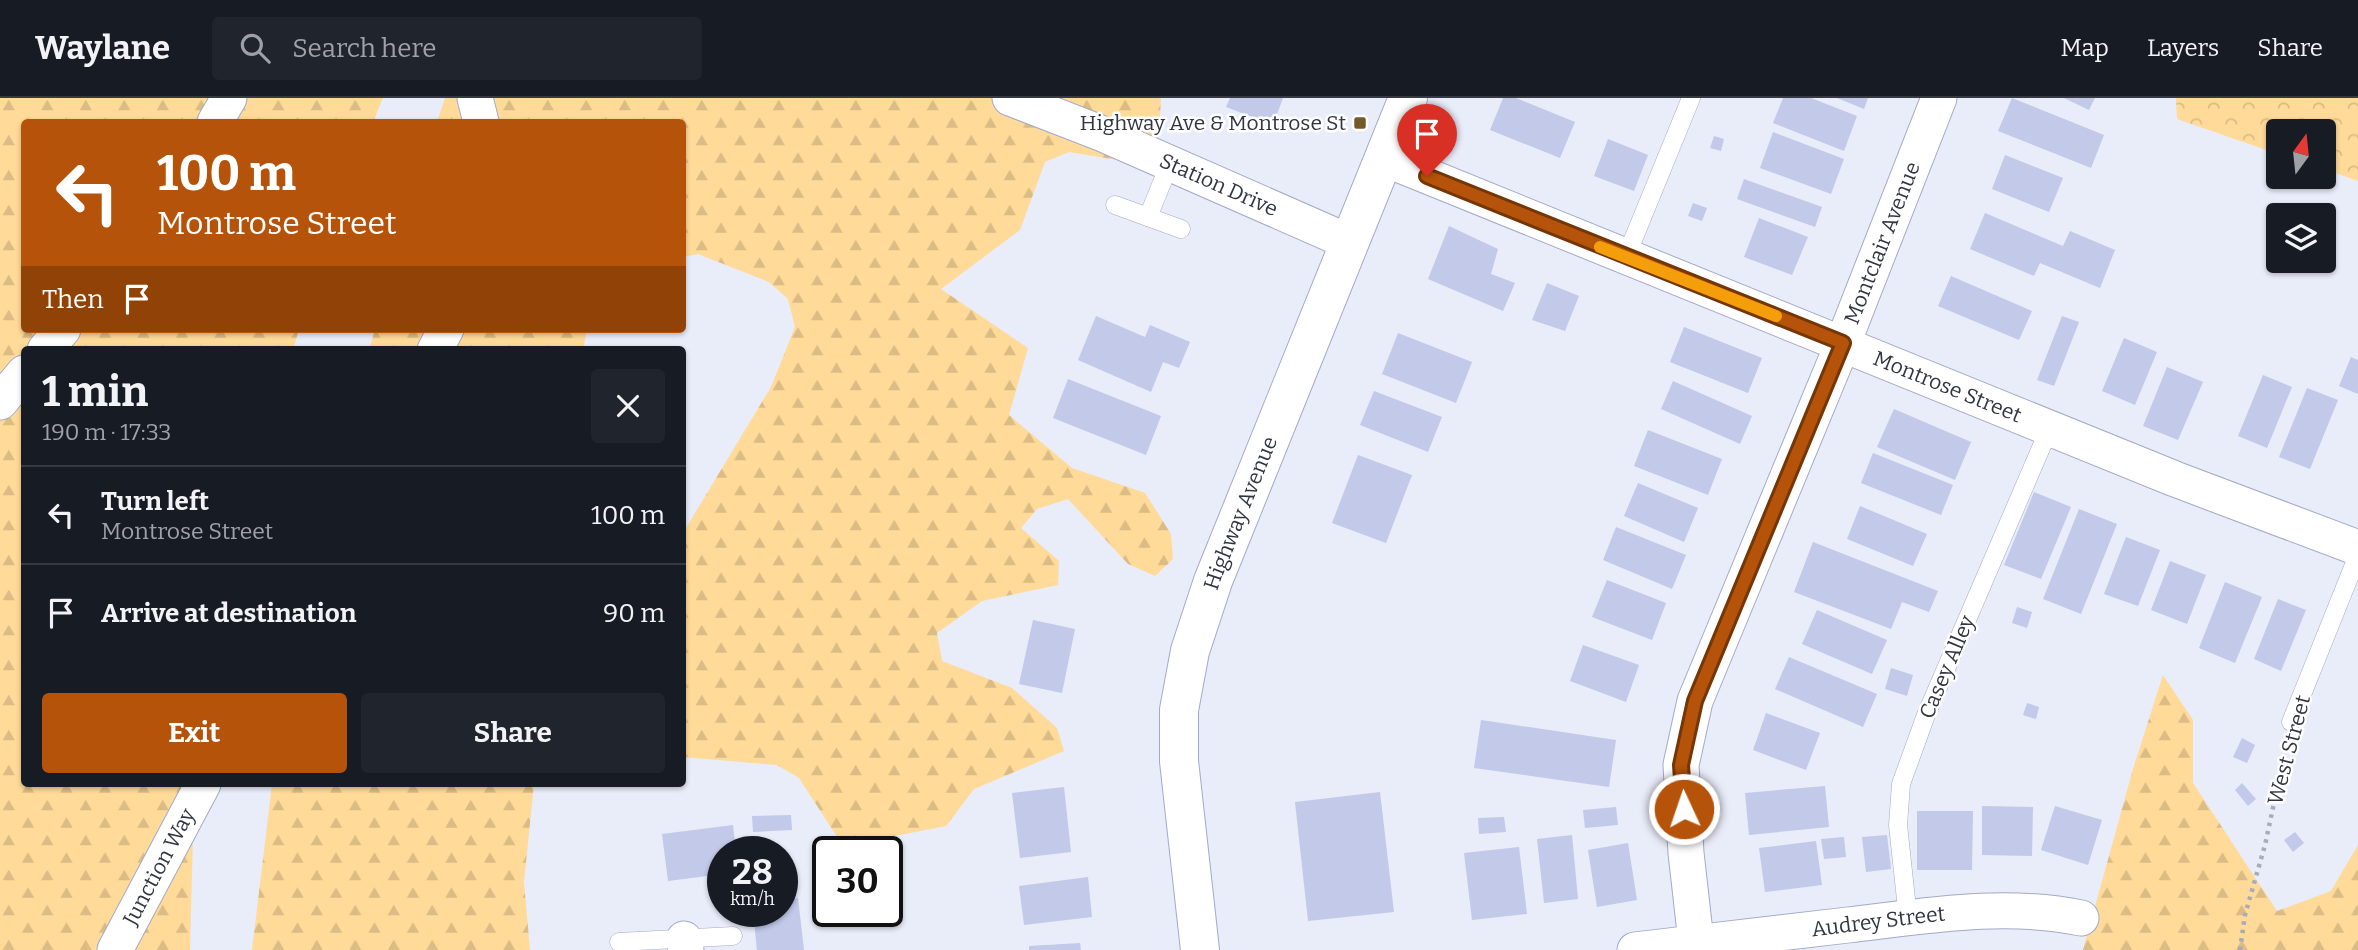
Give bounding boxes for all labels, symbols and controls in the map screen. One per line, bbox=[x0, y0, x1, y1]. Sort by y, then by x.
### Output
search box bbox=[212, 17, 702, 80]
text: Waylane bbox=[35, 28, 170, 68]
icon: search bbox=[236, 29, 274, 67]
text: Search here bbox=[292, 33, 437, 64]
text: Map bbox=[2061, 34, 2109, 62]
text: Layers bbox=[2147, 34, 2219, 62]
text: Share bbox=[2257, 34, 2323, 62]
pin bbox=[1397, 104, 1457, 176]
place label: Highway Ave & Montrose St bbox=[1080, 110, 1346, 136]
marker: Highway Ave & Montrose St bbox=[1352, 115, 1368, 131]
icon: arrive bbox=[1408, 115, 1446, 153]
north arrow bbox=[2266, 119, 2336, 189]
map controls bbox=[2266, 119, 2336, 273]
text: 100 m bbox=[157, 144, 296, 203]
icon: left bbox=[42, 147, 133, 238]
street label: Station Drive bbox=[1155, 147, 1282, 222]
street label: Montclair Avenue bbox=[1839, 158, 1926, 328]
button: layers bbox=[2266, 203, 2336, 273]
text: Montrose Street bbox=[157, 204, 397, 242]
icon: arrive bbox=[118, 280, 156, 318]
text: Then bbox=[42, 284, 104, 315]
street label: Montrose Street bbox=[1870, 345, 2026, 428]
text: 1 min bbox=[42, 367, 148, 417]
button: close bbox=[591, 369, 665, 443]
text: 190 m · 17:33 bbox=[42, 418, 171, 446]
street label: Highway Avenue bbox=[1198, 433, 1283, 593]
text: Turn left bbox=[101, 486, 209, 517]
icon: left bbox=[42, 496, 80, 534]
text: 100 m bbox=[591, 500, 665, 531]
text: Montrose Street bbox=[101, 517, 273, 545]
icon: arrive bbox=[42, 594, 80, 632]
text: Arrive at destination bbox=[101, 598, 356, 629]
text: 90 m bbox=[603, 598, 665, 629]
street label: Casey Alley bbox=[1914, 611, 1981, 723]
street label: West Street bbox=[2262, 692, 2316, 808]
button: Exit bbox=[42, 693, 347, 773]
button: Share bbox=[361, 693, 665, 773]
position arrow bbox=[1647, 772, 1721, 846]
street label: Junction Way bbox=[117, 803, 201, 931]
speed limit sign: 30 bbox=[812, 836, 903, 927]
text: 28 bbox=[732, 851, 773, 893]
text: km/h bbox=[730, 888, 775, 910]
street label: Audrey Street bbox=[1810, 901, 1947, 942]

